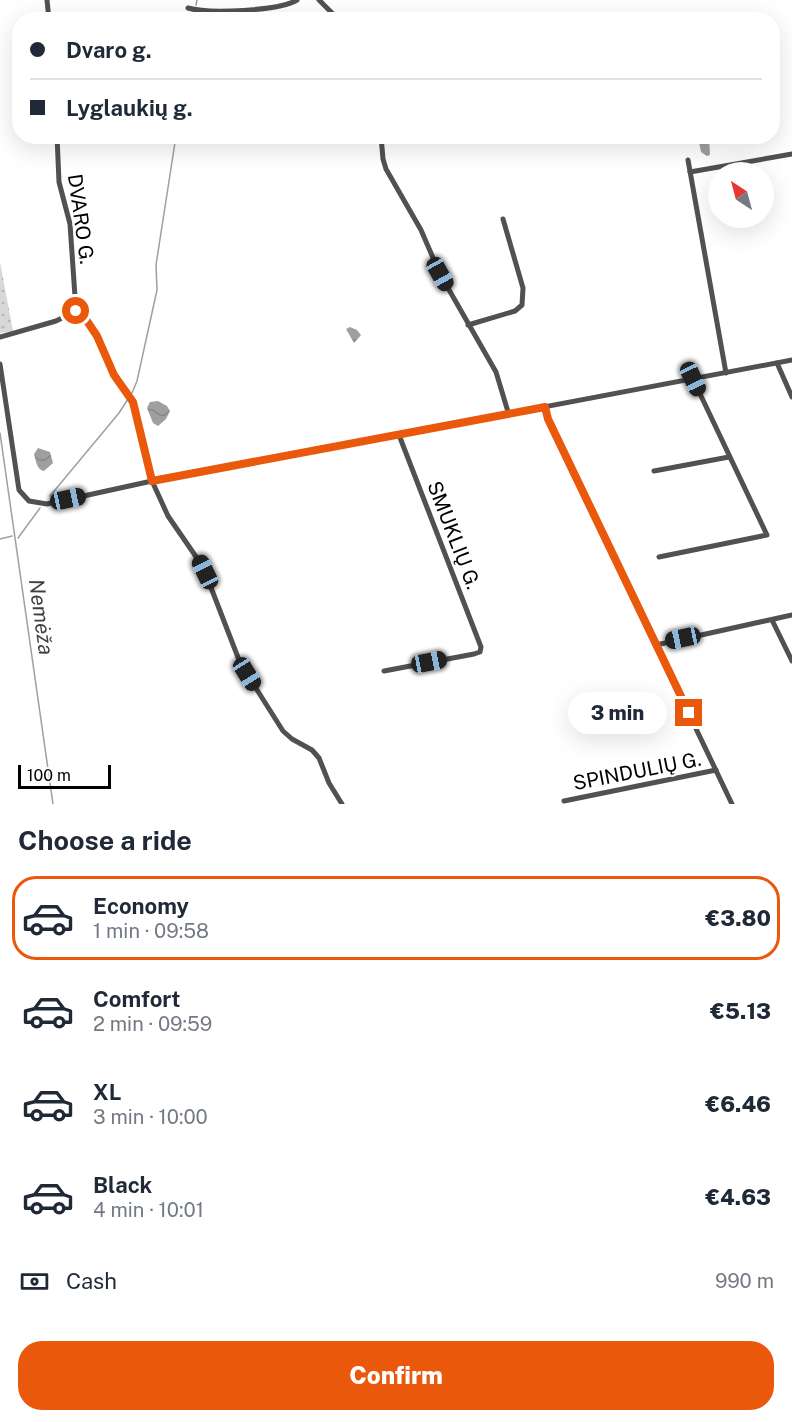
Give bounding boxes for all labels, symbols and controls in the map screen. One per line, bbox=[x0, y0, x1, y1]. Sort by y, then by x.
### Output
text: Dvaro g. bbox=[66, 37, 152, 63]
text: Lyglaukių g. bbox=[66, 95, 193, 121]
north arrow bbox=[708, 162, 774, 228]
map controls bbox=[708, 162, 774, 228]
street label: DVARO G. bbox=[63, 172, 99, 266]
car bbox=[423, 254, 457, 294]
route start bbox=[62, 297, 89, 324]
car bbox=[677, 359, 709, 399]
street label: SMUKLIŲ G. bbox=[422, 478, 486, 592]
car bbox=[49, 486, 87, 512]
car bbox=[189, 552, 221, 592]
water label: Nemėža bbox=[24, 577, 59, 657]
car bbox=[664, 625, 702, 651]
car bbox=[410, 650, 448, 674]
car bbox=[230, 654, 264, 694]
callout: 3 min bbox=[569, 692, 668, 734]
route end bbox=[675, 699, 702, 726]
text: 3 min bbox=[591, 701, 644, 725]
street label: SPINDULIŲ G. bbox=[571, 747, 703, 795]
scale bar bbox=[18, 762, 111, 790]
text: 100 m bbox=[27, 766, 71, 785]
text: Choose a ride bbox=[18, 824, 192, 856]
icon: car bbox=[21, 891, 75, 945]
text: Economy bbox=[93, 893, 189, 919]
text: €3.80 bbox=[705, 905, 771, 931]
text: 1 min · 09:58 bbox=[93, 919, 209, 943]
icon: car bbox=[21, 984, 75, 1038]
text: Comfort bbox=[93, 986, 180, 1012]
text: €5.13 bbox=[710, 998, 771, 1024]
text: 2 min · 09:59 bbox=[93, 1012, 212, 1036]
icon: car bbox=[21, 1077, 75, 1131]
text: XL bbox=[93, 1079, 121, 1105]
text: €6.46 bbox=[705, 1091, 771, 1117]
text: 3 min · 10:00 bbox=[93, 1105, 208, 1129]
icon: car bbox=[21, 1170, 75, 1224]
text: Black bbox=[93, 1172, 152, 1198]
text: €4.63 bbox=[705, 1184, 771, 1210]
text: 4 min · 10:01 bbox=[93, 1198, 204, 1222]
icon: cash bbox=[18, 1265, 51, 1298]
text: Cash bbox=[66, 1268, 117, 1294]
text: 990 m bbox=[715, 1269, 774, 1293]
button: Confirm bbox=[18, 1341, 774, 1410]

